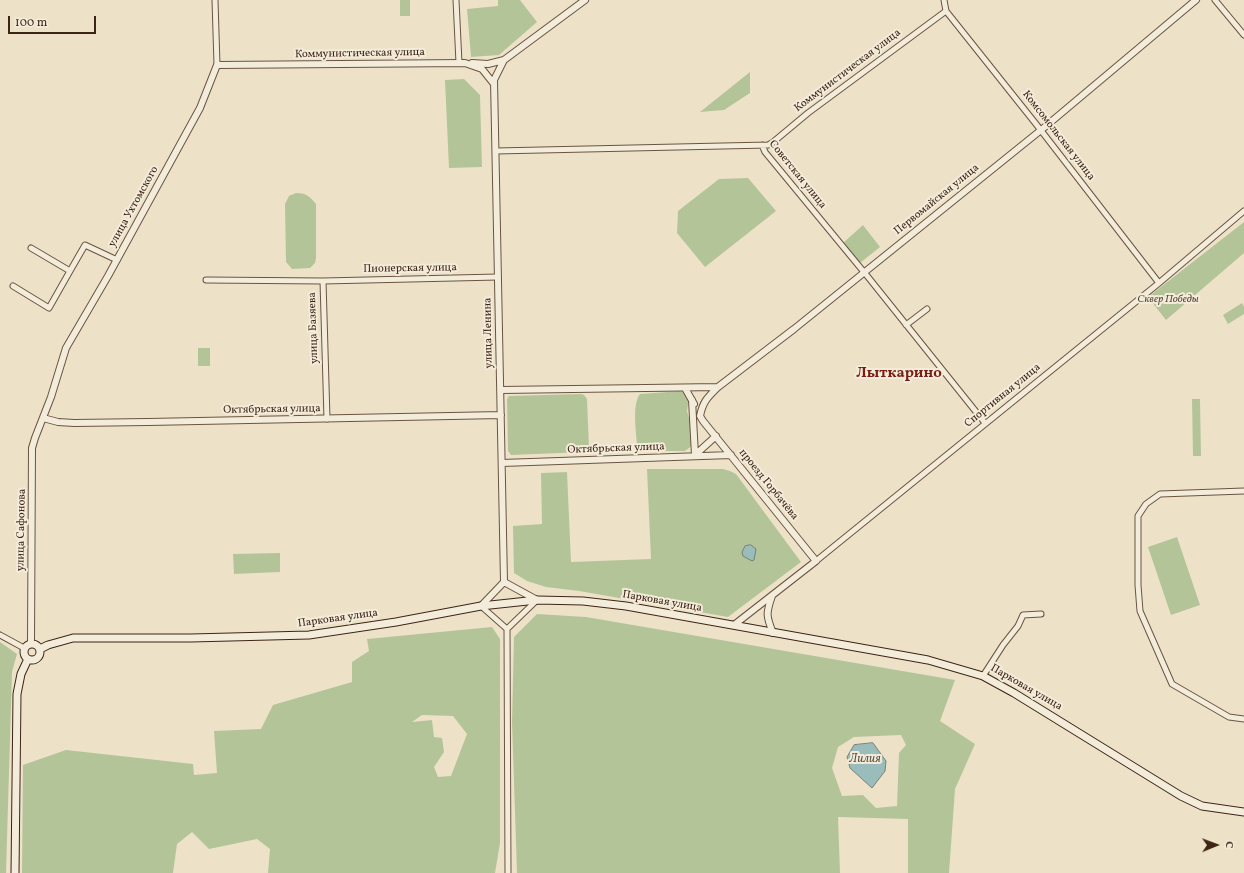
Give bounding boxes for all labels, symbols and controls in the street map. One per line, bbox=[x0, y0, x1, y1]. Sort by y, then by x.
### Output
scale bar bbox=[10, 8, 98, 34]
text: 100 m bbox=[15, 15, 47, 31]
street label: Коммунистическая улица bbox=[792, 27, 904, 115]
street label: Коммунистическая улица bbox=[295, 46, 425, 62]
street label: Комсомольская улица bbox=[1019, 88, 1097, 184]
street label: Советская улица bbox=[765, 138, 829, 212]
street label: Первомайская улица bbox=[892, 162, 982, 238]
street label: улица Ухтомского bbox=[106, 164, 162, 250]
street label: Пионерская улица bbox=[363, 262, 457, 276]
street label: улица Базяева bbox=[306, 292, 322, 364]
park label: Сквер Победы bbox=[1137, 293, 1199, 307]
street label: улица Ленина bbox=[482, 297, 496, 369]
street label: Спортивная улица bbox=[962, 361, 1044, 431]
district label: Лыткарино bbox=[856, 365, 942, 383]
street label: Октябрьская улица bbox=[223, 403, 321, 417]
street label: Октябрьская улица bbox=[567, 441, 665, 457]
street label: проезд Горбачёва bbox=[735, 447, 801, 523]
street label: улица Сафонова bbox=[15, 489, 29, 571]
street label: Парковая улица bbox=[621, 588, 703, 616]
street label: Парковая улица bbox=[297, 607, 379, 631]
street label: Парковая улица bbox=[988, 662, 1064, 714]
water label: Лилия bbox=[849, 753, 881, 767]
north arrow bbox=[1196, 825, 1236, 865]
text: С bbox=[1221, 841, 1236, 848]

